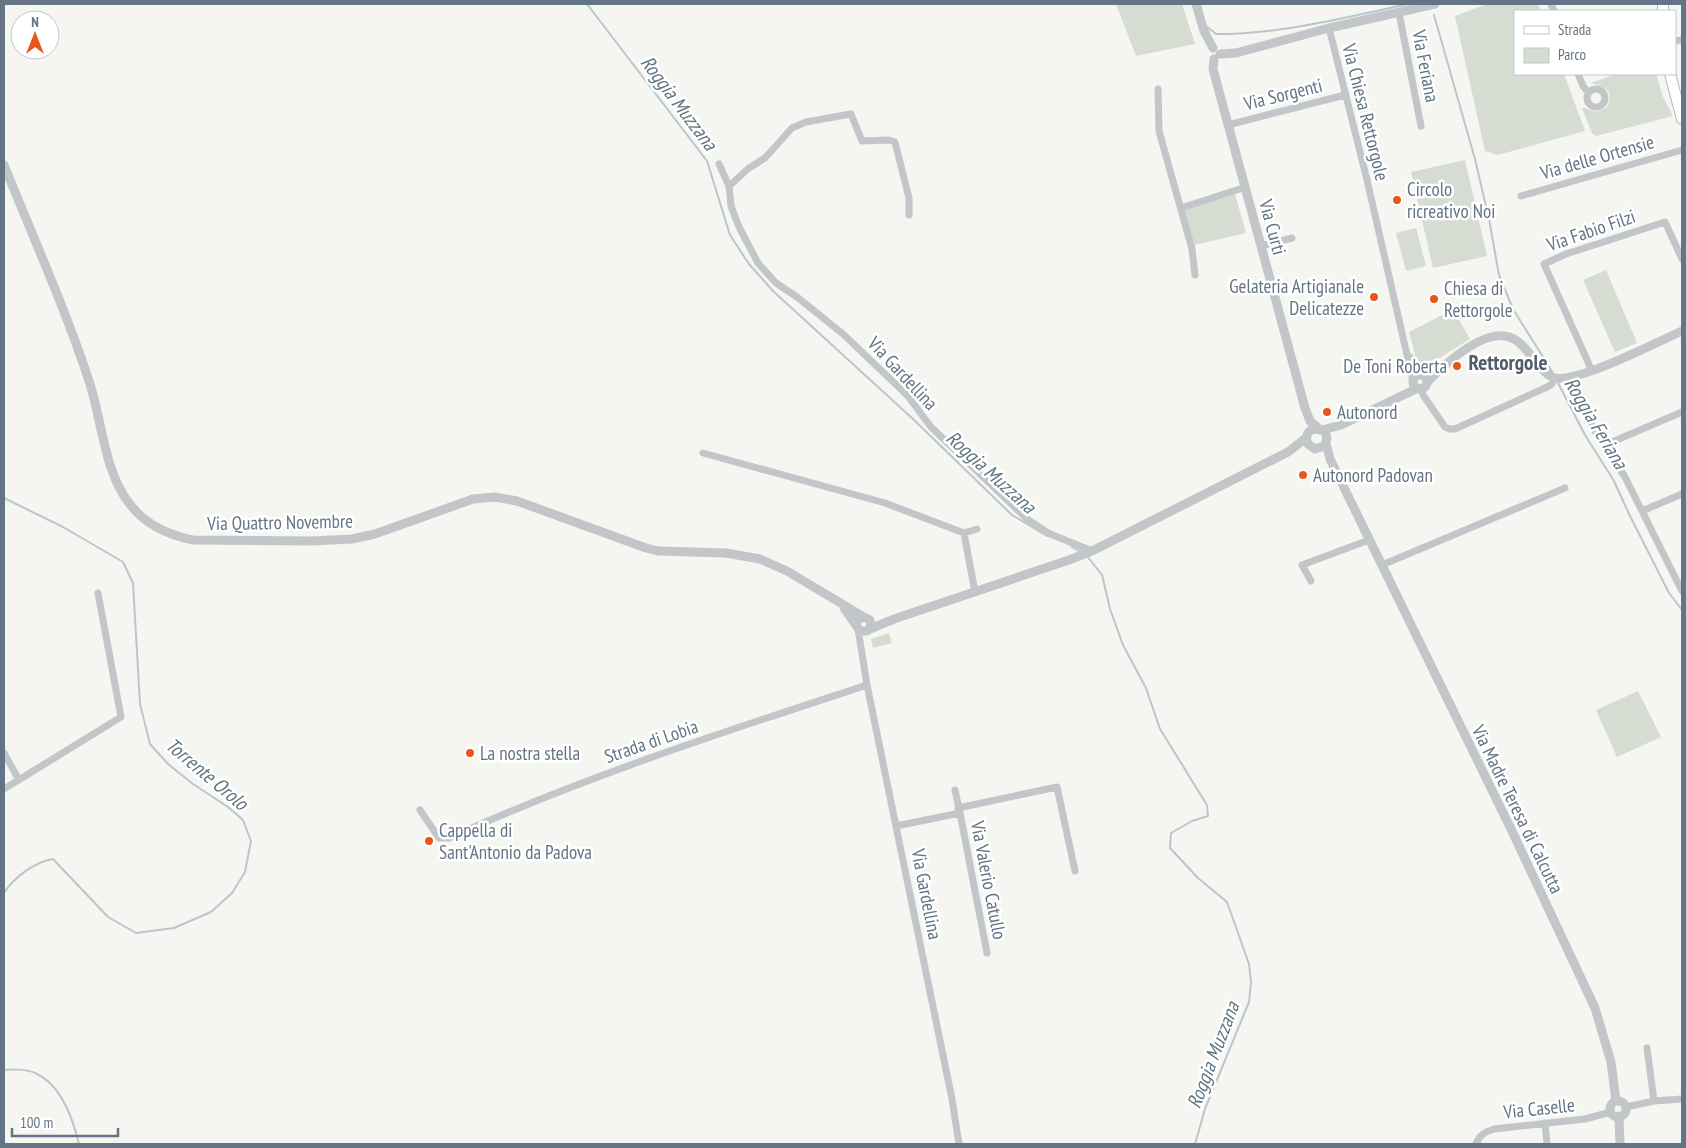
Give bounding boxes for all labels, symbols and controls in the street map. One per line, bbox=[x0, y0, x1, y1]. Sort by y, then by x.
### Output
north arrow bbox=[10, 10, 60, 60]
legend bbox=[1514, 10, 1676, 75]
text: N bbox=[31, 13, 39, 31]
text: Strada bbox=[1558, 20, 1591, 39]
street label: Via Feriana bbox=[1407, 27, 1445, 104]
street label: Via Chiesa Rettorgole bbox=[1337, 40, 1395, 183]
text: Parco bbox=[1558, 45, 1586, 64]
water label: Roggia Muzzana bbox=[635, 50, 724, 156]
street label: Via Sorgenti bbox=[1240, 73, 1325, 116]
street label: Via delle Ortensie bbox=[1536, 129, 1657, 185]
place label: Circolo ricreativo Noi bbox=[1407, 177, 1495, 223]
marker: Circolo ricreativo Noi bbox=[1391, 194, 1403, 206]
street label: Via Curti bbox=[1254, 196, 1292, 257]
street label: Via Fabio Filzi bbox=[1543, 204, 1638, 257]
place label: Gelateria Artigianale Delicatezze bbox=[1229, 274, 1364, 320]
place label: Chiesa di Rettorgole bbox=[1444, 276, 1513, 322]
marker: Gelateria Artigianale Delicatezze bbox=[1368, 291, 1380, 303]
marker: Chiesa di Rettorgole bbox=[1428, 293, 1440, 305]
street label: Via Gardellina bbox=[862, 331, 943, 415]
district label: Rettorgole bbox=[1468, 349, 1548, 376]
place label: De Toni Roberta bbox=[1343, 354, 1447, 378]
marker: De Toni Roberta bbox=[1451, 360, 1463, 372]
water label: Roggia Feriana bbox=[1558, 372, 1634, 474]
place label: Autonord bbox=[1337, 400, 1398, 424]
marker: Autonord bbox=[1321, 406, 1333, 418]
water label: Roggia Muzzana bbox=[941, 425, 1042, 520]
place label: Autonord Padovan bbox=[1313, 463, 1433, 487]
marker: Autonord Padovan bbox=[1297, 469, 1309, 481]
street label: Via Quattro Novembre bbox=[206, 509, 353, 535]
street label: Strada di Lobia bbox=[601, 714, 701, 768]
street label: Via Madre Teresa di Calcutta bbox=[1466, 720, 1569, 897]
water label: Torrente Orolo bbox=[160, 732, 255, 817]
place label: La nostra stella bbox=[480, 741, 580, 765]
marker: La nostra stella bbox=[464, 747, 476, 759]
place label: Cappella di Sant'Antonio da Padova bbox=[439, 818, 592, 864]
street label: Via Valerio Catullo bbox=[966, 818, 1012, 941]
marker: Cappella di Sant'Antonio da Padova bbox=[423, 835, 435, 847]
street label: Via Gardellina bbox=[906, 846, 948, 941]
water label: Roggia Muzzana bbox=[1181, 997, 1246, 1112]
street label: Via Caselle bbox=[1501, 1092, 1576, 1124]
scale bar bbox=[12, 1106, 119, 1138]
text: 100 m bbox=[20, 1113, 53, 1132]

